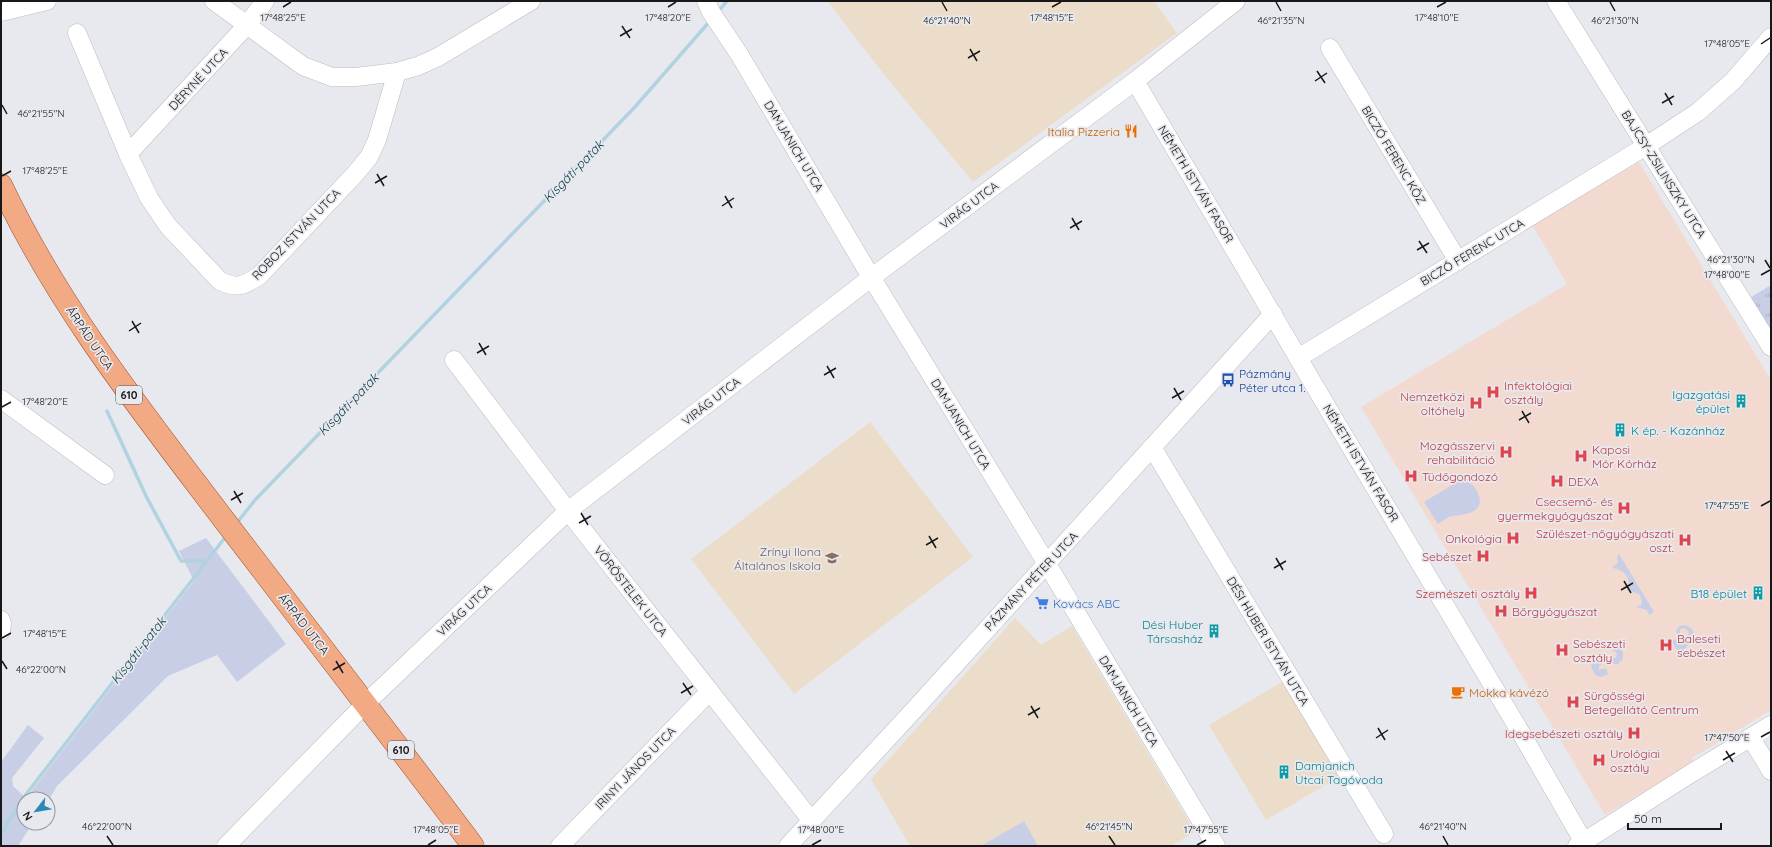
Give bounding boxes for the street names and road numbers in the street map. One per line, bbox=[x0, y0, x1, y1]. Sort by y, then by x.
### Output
street label: DÉRYNÉ UTCA bbox=[165, 44, 231, 113]
street label: DAMJANICH UTCA bbox=[761, 98, 827, 194]
street label: BICZÓ FERENC KÖZ bbox=[1359, 103, 1429, 207]
street label: BAJCSY-ZSILINSZKY UTCA bbox=[1618, 107, 1710, 241]
street label: NÉMETH ISTVÁN FASOR bbox=[1155, 122, 1237, 246]
street label: VIRÁG UTCA bbox=[937, 178, 1001, 232]
street label: ROBOZ ISTVÁN UTCA bbox=[249, 185, 344, 283]
street label: BICZÓ FERENC UTCA bbox=[1417, 215, 1527, 289]
street label: ÁRPÁD UTCA bbox=[63, 303, 117, 373]
street label: VIRÁG UTCA bbox=[679, 374, 743, 428]
street label: DAMJANICH UTCA bbox=[928, 376, 994, 472]
road number: 610 bbox=[116, 386, 142, 404]
street label: NÉMETH ISTVÁN FASOR bbox=[1320, 401, 1402, 525]
street label: PÁZMÁNY PÉTER UTCA bbox=[981, 528, 1081, 633]
street label: VÖRÖSTELEK UTCA bbox=[591, 543, 671, 640]
street label: DÉSI HUBER ISTVÁN UTCA bbox=[1224, 574, 1313, 708]
street label: VIRÁG UTCA bbox=[433, 581, 495, 639]
street label: ÁRPÁD UTCA bbox=[275, 590, 333, 658]
street label: DAMJANICH UTCA bbox=[1096, 653, 1162, 749]
street label: IRINYI JÁNOS UTCA bbox=[592, 723, 679, 813]
road number: 610 bbox=[388, 741, 414, 759]

